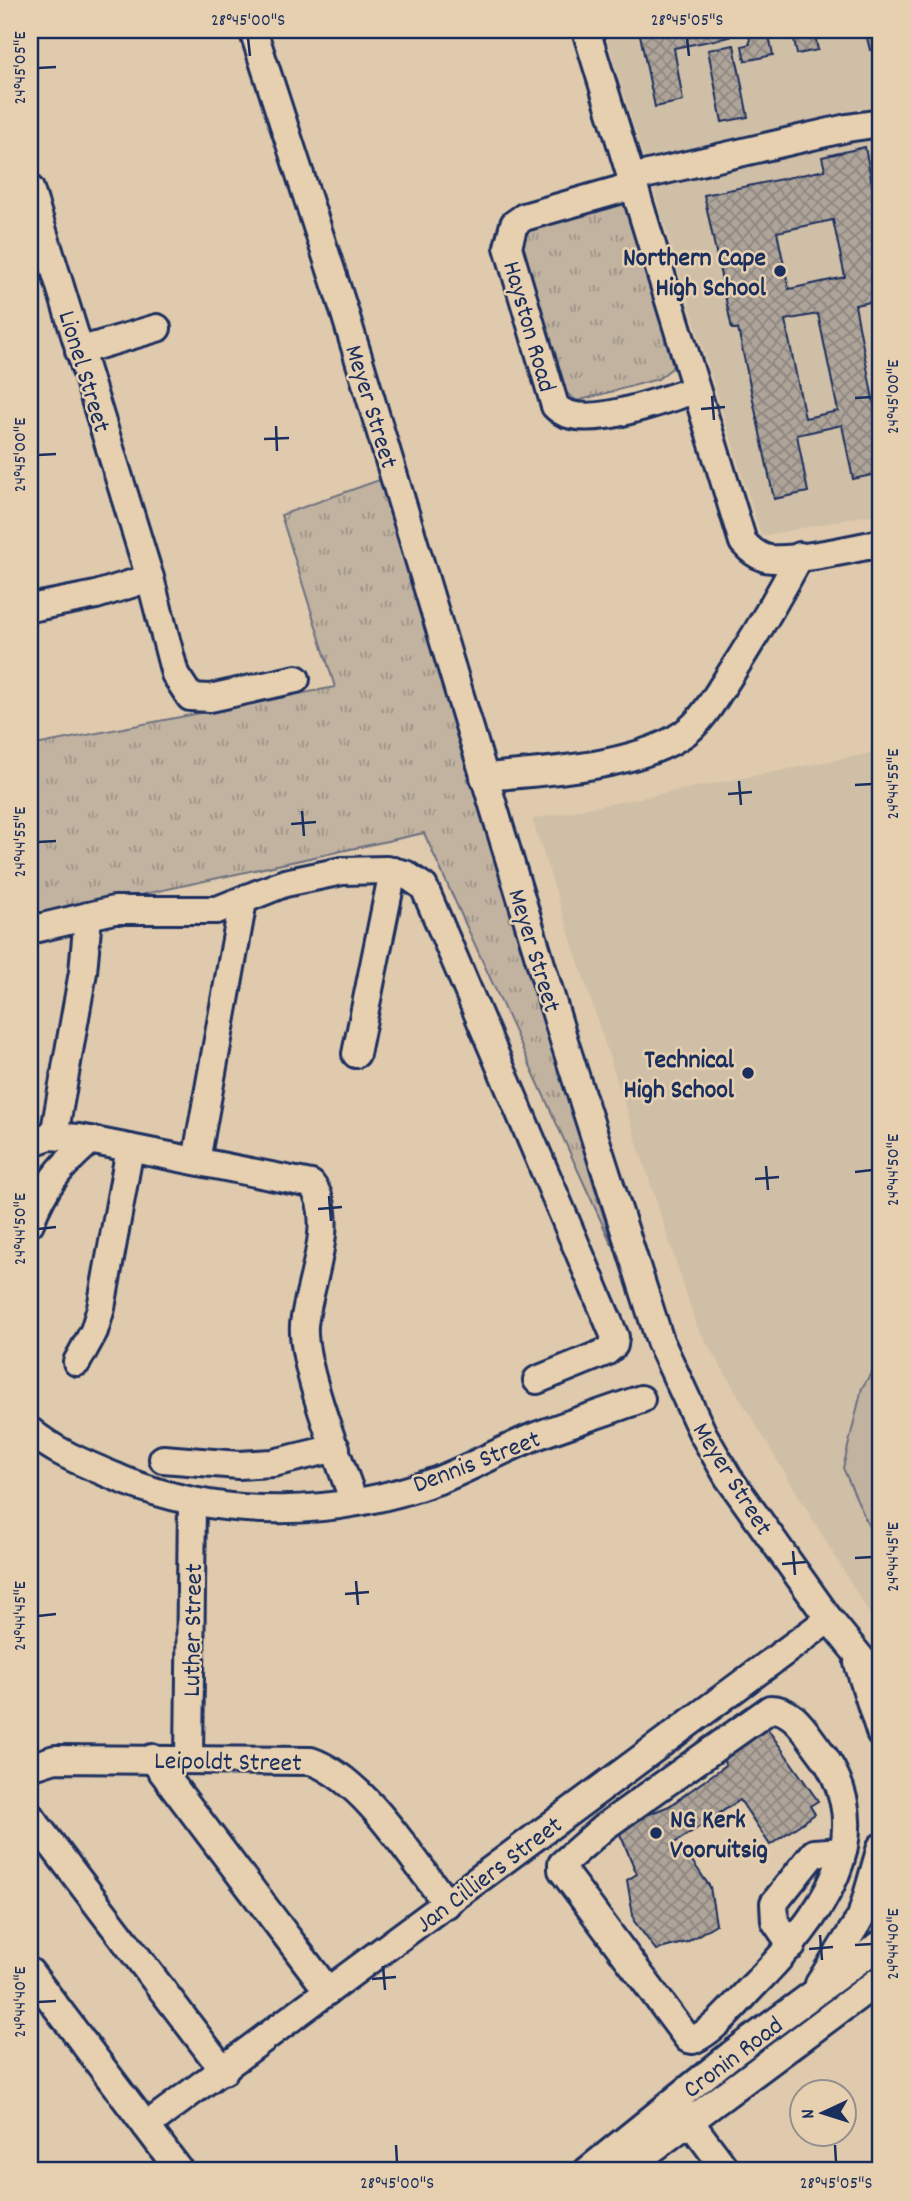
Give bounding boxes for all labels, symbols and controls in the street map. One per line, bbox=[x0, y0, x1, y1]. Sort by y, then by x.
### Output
text: 28°45'00"S bbox=[211, 9, 285, 34]
text: 28°45'05"S bbox=[651, 9, 723, 34]
text: 24°45'05"E bbox=[9, 31, 34, 105]
place label: Northern Cape High School bbox=[623, 241, 767, 308]
street label: Hayston Road bbox=[491, 257, 564, 397]
marker: Northern Cape High School bbox=[772, 263, 788, 279]
street label: Lionel Street bbox=[47, 306, 119, 438]
street label: Meyer Street bbox=[333, 341, 406, 474]
text: 24°45'00"E bbox=[882, 360, 907, 434]
text: 24°45'00"E bbox=[9, 418, 34, 492]
text: 24°44'55"E bbox=[882, 749, 907, 819]
text: 24°44'55"E bbox=[9, 807, 34, 877]
street label: Meyer Street bbox=[496, 885, 569, 1018]
place label: Technical High School bbox=[624, 1043, 735, 1110]
marker: Technical High School bbox=[740, 1065, 756, 1081]
text: 24°44'50"E bbox=[882, 1134, 907, 1206]
text: 24°44'50"E bbox=[9, 1193, 34, 1265]
street label: Meyer Street bbox=[682, 1416, 781, 1544]
street label: Dennis Street bbox=[408, 1422, 547, 1504]
text: 24°44'45"E bbox=[882, 1522, 907, 1592]
street label: Luther Street bbox=[175, 1563, 214, 1697]
text: 24°44'45"E bbox=[9, 1581, 34, 1651]
street label: Leipoldt Street bbox=[154, 1744, 302, 1783]
place label: NG Kerk Vooruitsig bbox=[670, 1803, 768, 1870]
street label: Jan Cilliers Street bbox=[409, 1808, 572, 1943]
marker: NG Kerk Vooruitsig bbox=[648, 1825, 664, 1841]
text: 24°44'40"E bbox=[882, 1908, 907, 1980]
text: 24°44'40"E bbox=[9, 1966, 34, 2038]
street label: Cronin Road bbox=[676, 2009, 792, 2109]
north arrow bbox=[788, 2078, 858, 2148]
text: N bbox=[796, 2108, 823, 2120]
text: 28°45'00"S bbox=[360, 2172, 434, 2197]
text: 28°45'05"S bbox=[800, 2172, 872, 2197]

